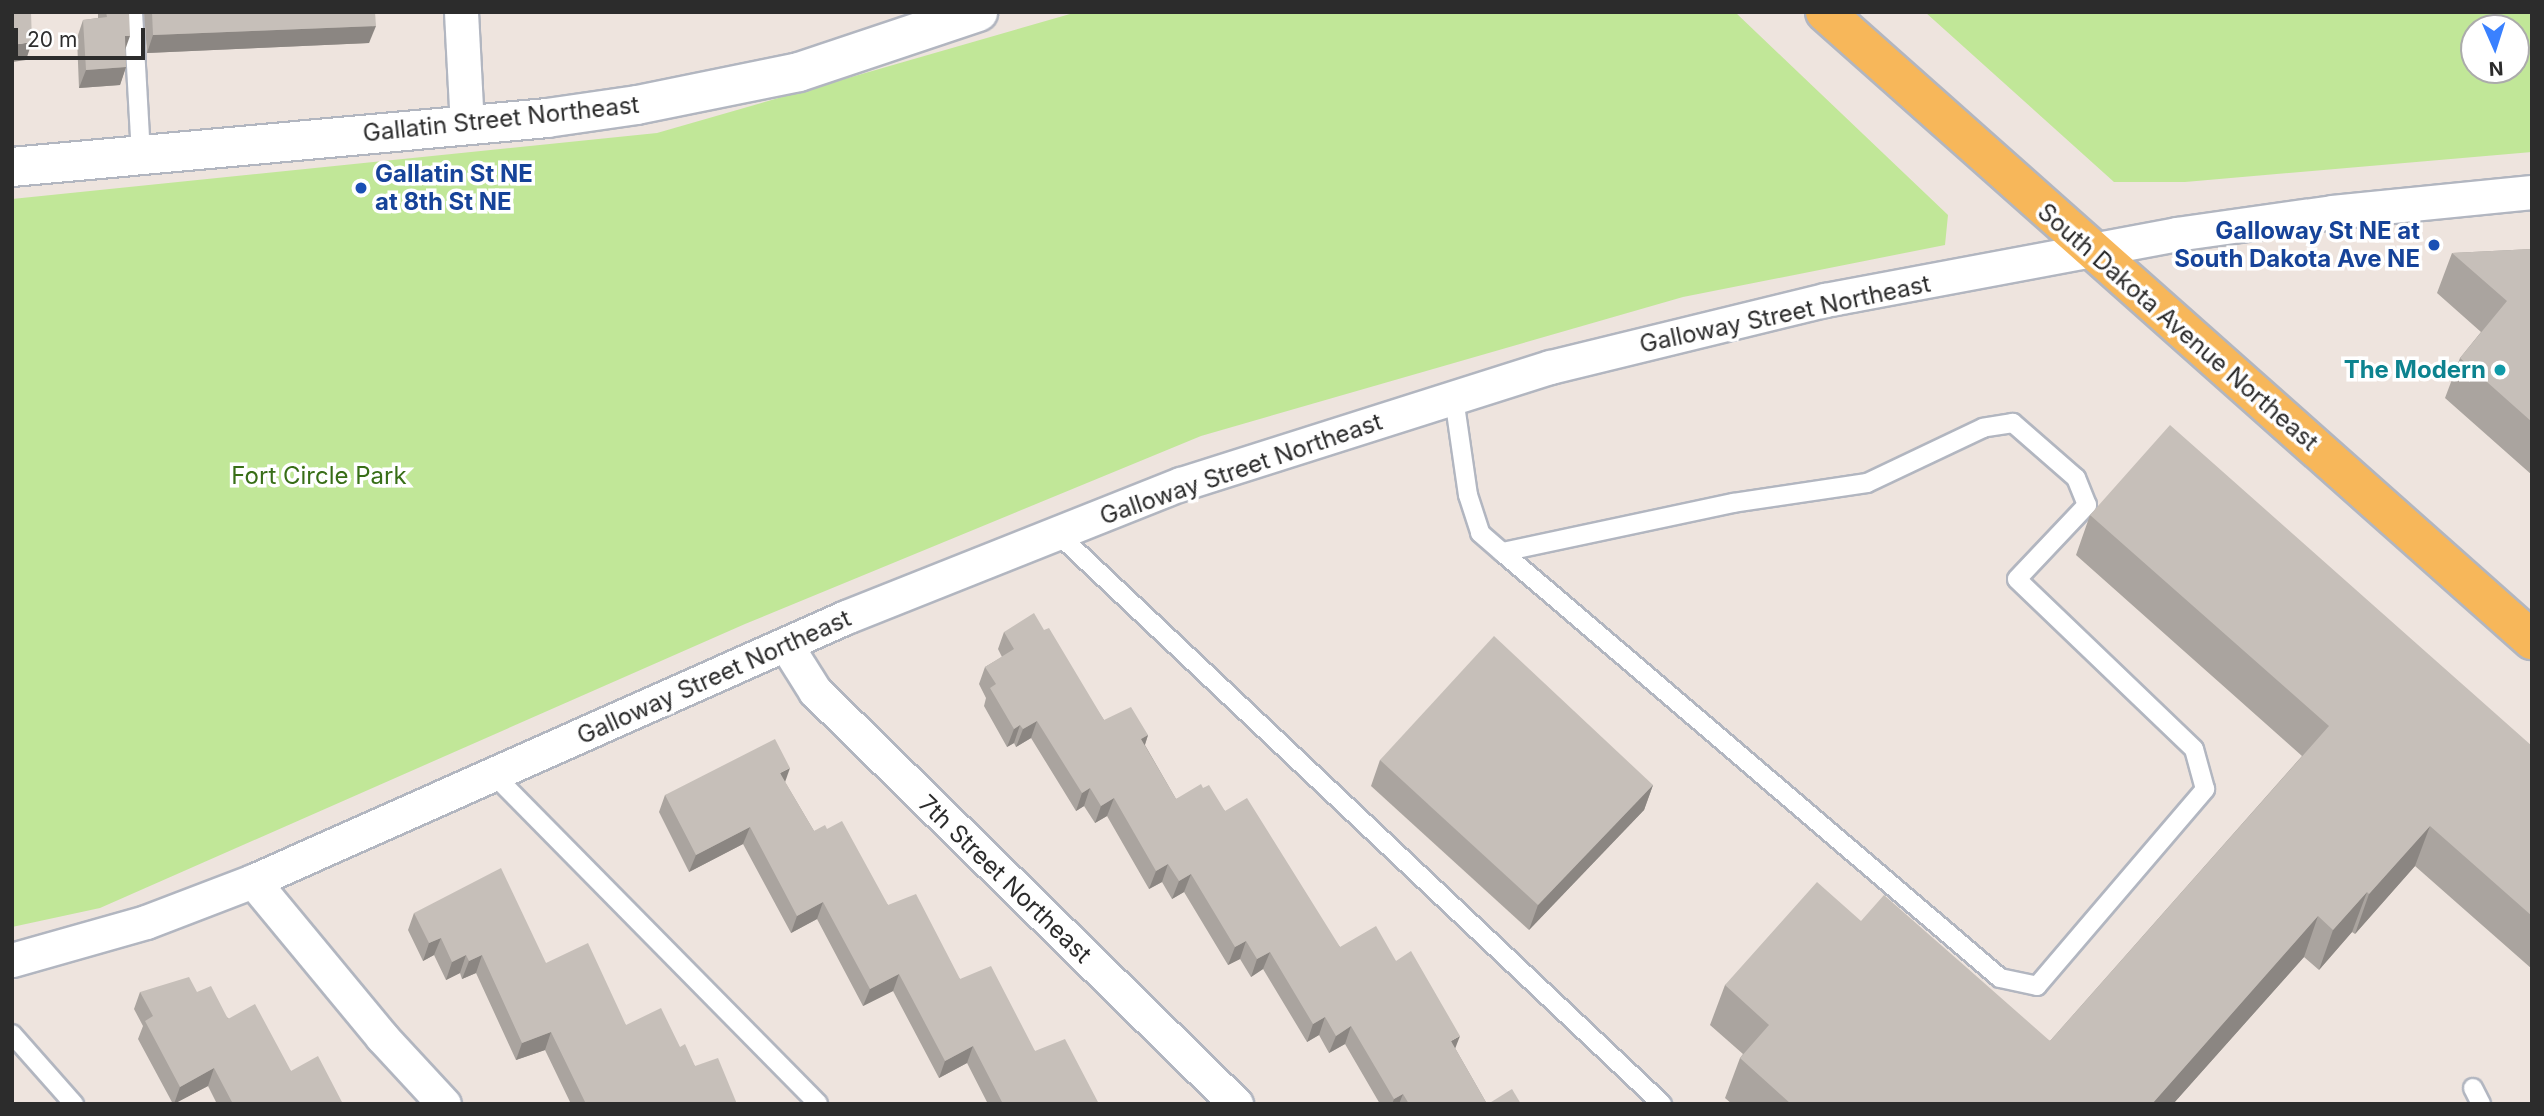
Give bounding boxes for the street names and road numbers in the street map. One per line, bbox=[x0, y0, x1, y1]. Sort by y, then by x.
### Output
street label: Gallatin Street Northeast bbox=[361, 90, 641, 148]
street label: South Dakota Avenue Northeast bbox=[2032, 197, 2324, 457]
street label: Galloway Street Northeast bbox=[1637, 269, 1933, 359]
street label: Galloway Street Northeast bbox=[1096, 407, 1386, 531]
street label: Galloway Street Northeast bbox=[573, 604, 855, 750]
street label: 7th Street Northeast bbox=[913, 789, 1097, 969]

